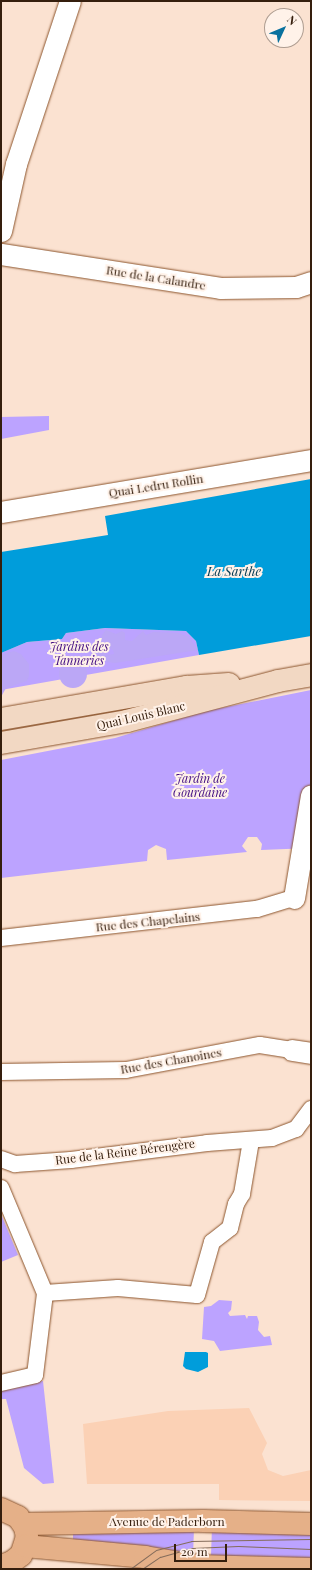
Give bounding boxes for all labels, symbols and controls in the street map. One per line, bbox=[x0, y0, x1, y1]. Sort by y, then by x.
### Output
north arrow bbox=[264, 8, 304, 48]
text: N bbox=[284, 12, 300, 28]
street label: Rue de la Calandre bbox=[105, 263, 207, 293]
street label: Quai Ledru Rollin bbox=[108, 471, 204, 501]
water label: La Sarthe bbox=[207, 563, 261, 579]
park label: Jardins des Tanneries bbox=[49, 640, 109, 668]
street label: Quai Louis Blanc bbox=[95, 699, 187, 733]
park label: Jardin de Gourdaine bbox=[173, 772, 227, 800]
street label: Rue des Chapelains bbox=[95, 909, 201, 935]
street label: Rue des Chanoines bbox=[119, 1045, 223, 1077]
street label: Rue de la Reine Bérengère bbox=[54, 1136, 196, 1168]
street label: Avenue de Paderborn bbox=[109, 1515, 225, 1529]
scale bar bbox=[176, 1536, 229, 1562]
text: 20 m bbox=[181, 1543, 208, 1559]

